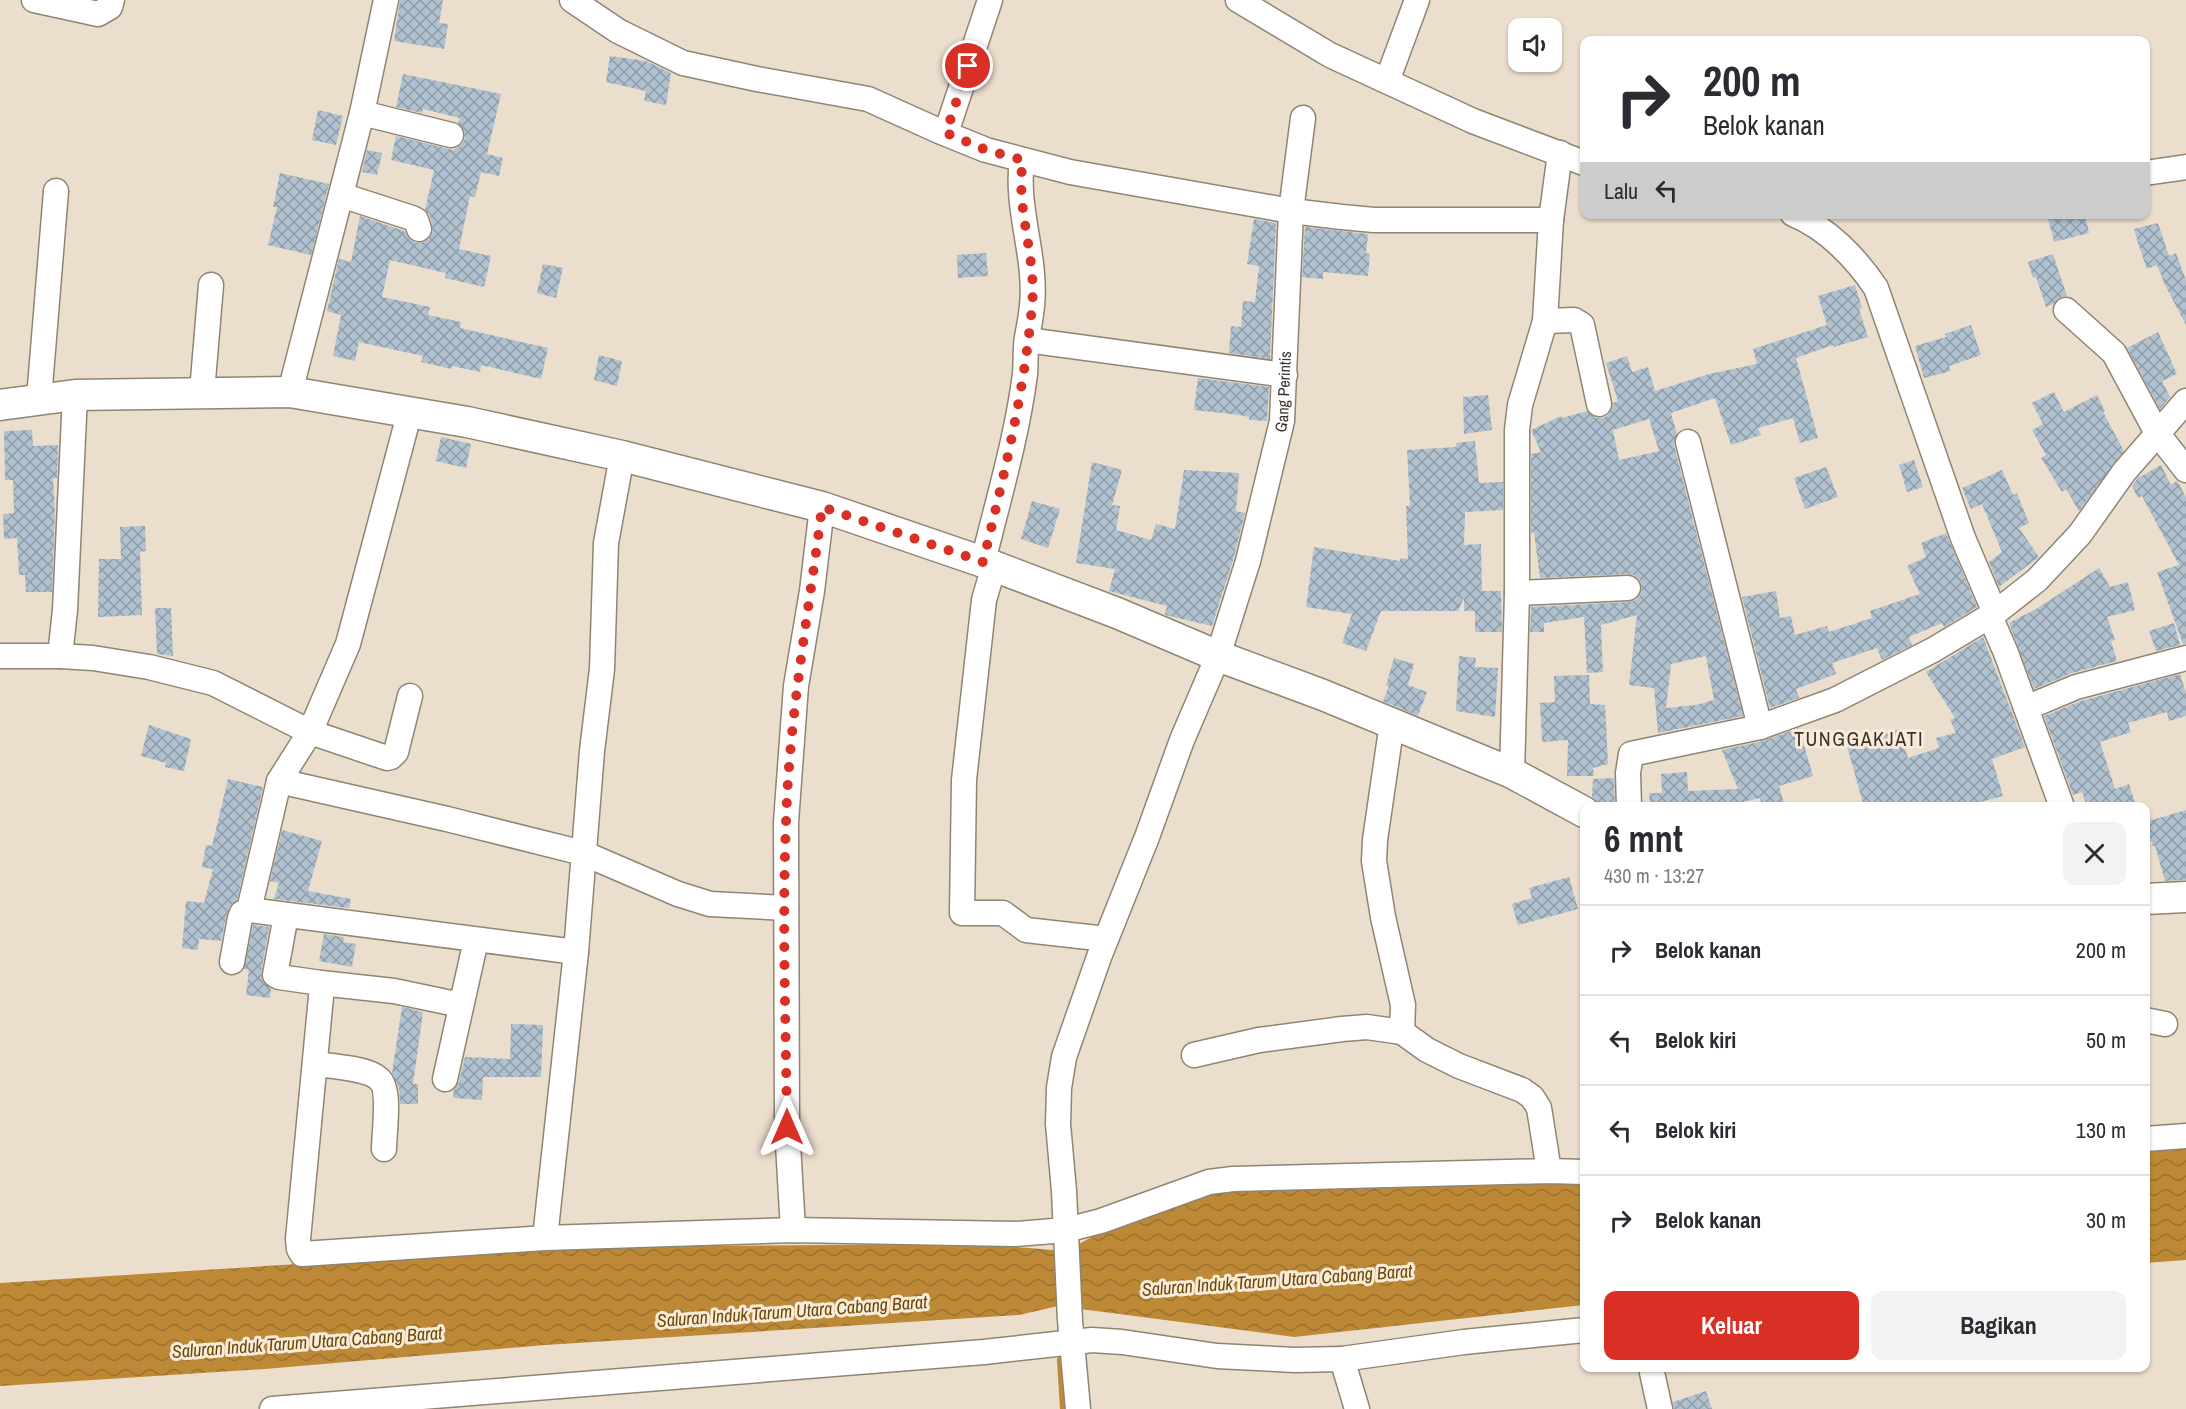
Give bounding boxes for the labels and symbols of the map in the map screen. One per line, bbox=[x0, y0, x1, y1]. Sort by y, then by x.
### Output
pin bbox=[942, 40, 993, 91]
street label: Gang Perintis bbox=[1269, 351, 1296, 434]
district label: TUNGGAKJATI bbox=[1794, 725, 1924, 752]
position arrow bbox=[755, 1095, 819, 1159]
water label: Saluran Induk Tarum Utara Cabang Barat bbox=[1141, 1258, 1414, 1302]
water label: Saluran Induk Tarum Utara Cabang Barat bbox=[656, 1289, 929, 1333]
water label: Saluran Induk Tarum Utara Cabang Barat bbox=[171, 1320, 444, 1364]

